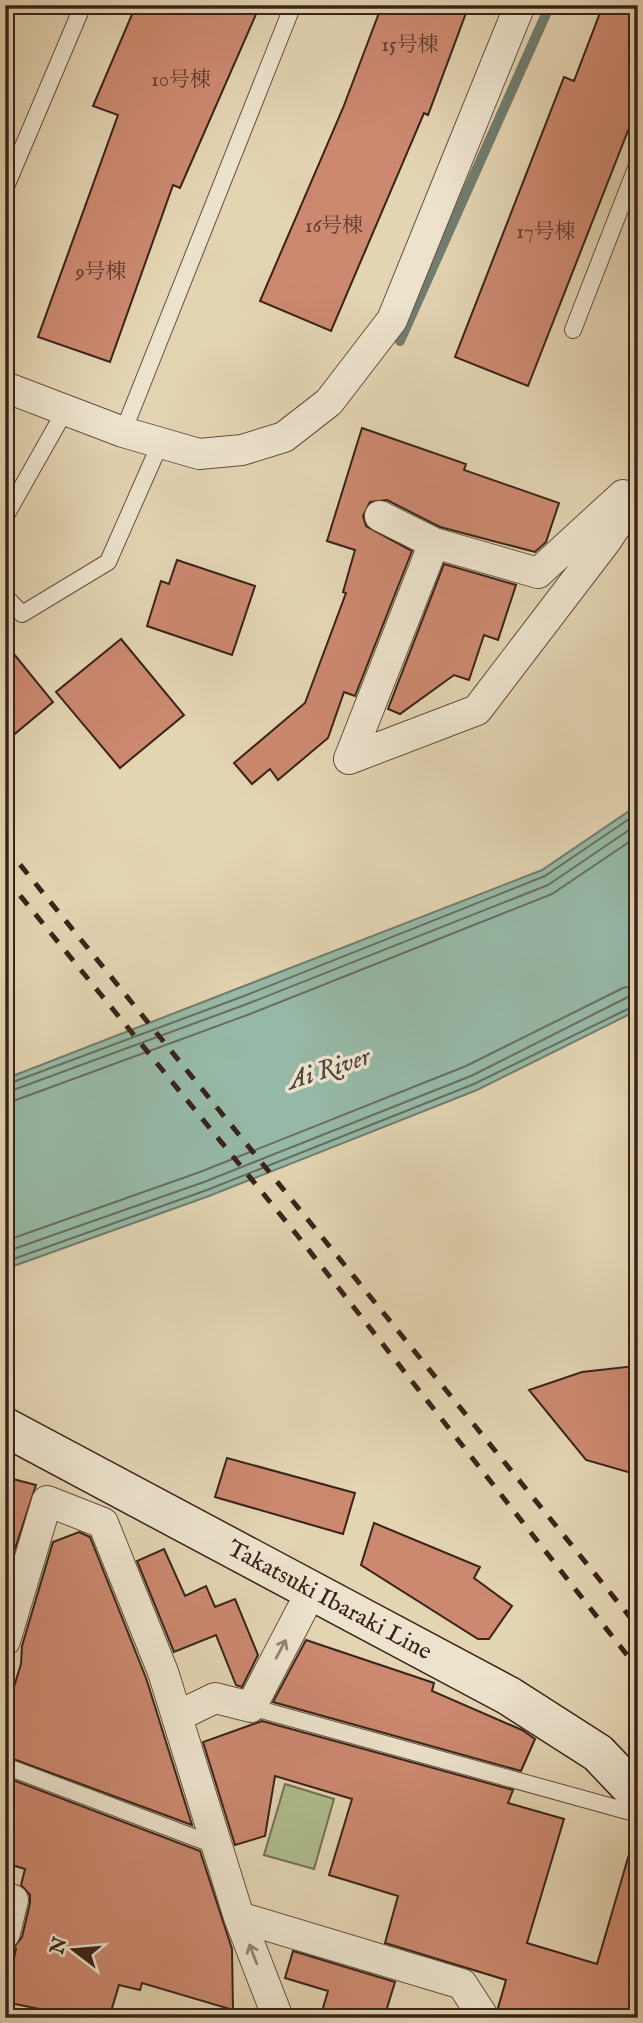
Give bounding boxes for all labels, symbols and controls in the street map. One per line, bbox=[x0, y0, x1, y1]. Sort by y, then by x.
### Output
house number: 15号棟 bbox=[381, 32, 439, 59]
house number: 10号棟 bbox=[151, 67, 211, 94]
house number: 16号棟 bbox=[305, 213, 363, 240]
house number: 17号棟 bbox=[516, 219, 576, 246]
house number: 9号棟 bbox=[74, 259, 127, 286]
water label: Ai River bbox=[281, 1040, 376, 1099]
street label: Takatsuki Ibaraki Line bbox=[222, 1533, 437, 1668]
one-way arrow bbox=[274, 1640, 288, 1660]
north arrow bbox=[38, 1914, 108, 1984]
text: N bbox=[46, 1934, 74, 1958]
one-way arrow bbox=[246, 1944, 259, 1965]

